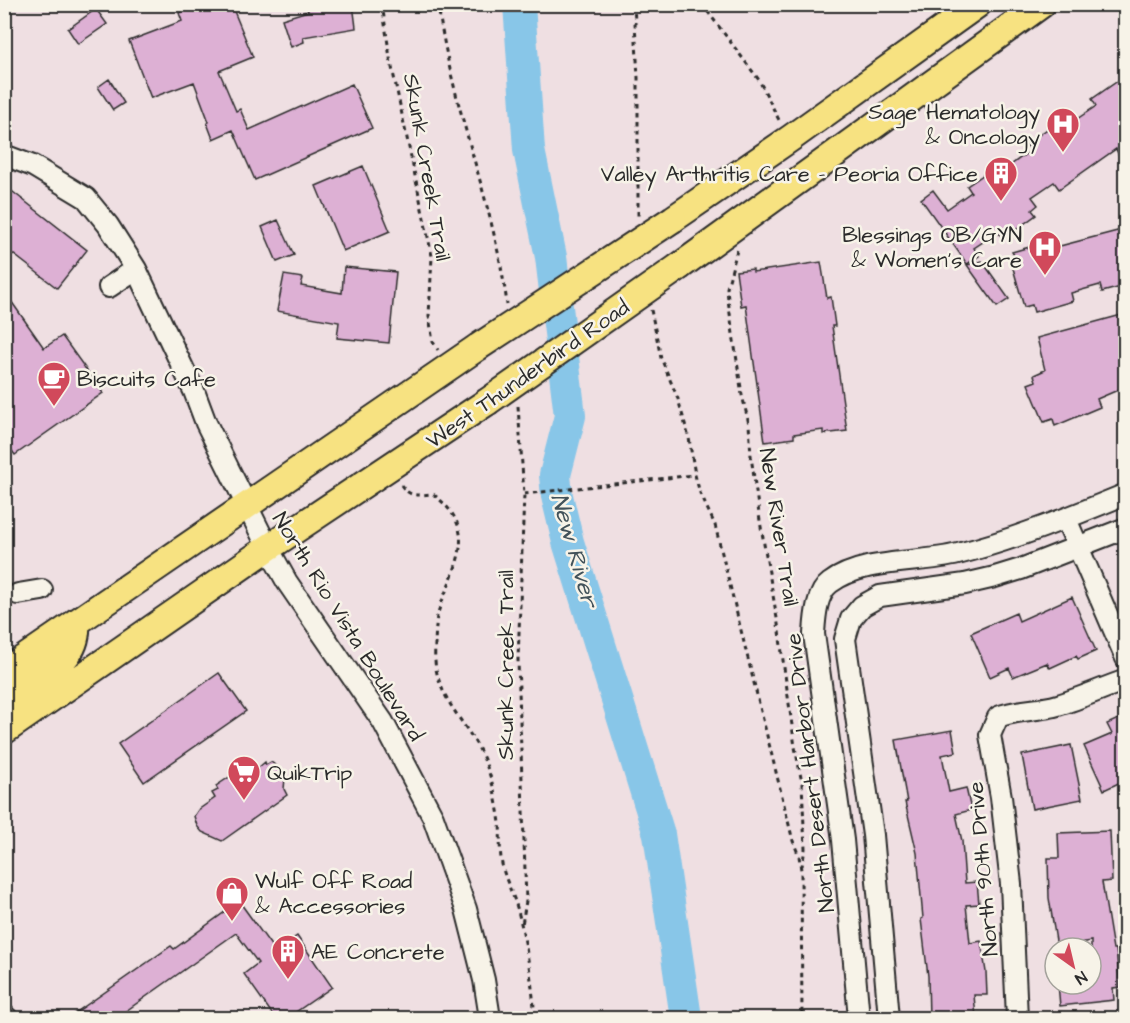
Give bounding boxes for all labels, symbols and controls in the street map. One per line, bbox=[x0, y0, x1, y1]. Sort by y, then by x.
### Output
street label: Skunk Creek Trail bbox=[395, 71, 458, 263]
place label: Sage Hematology & Oncology bbox=[869, 97, 1040, 154]
hospital icon: Sage Hematology & Oncology bbox=[1045, 106, 1081, 153]
building icon: Valley Arthritis Care - Peoria Office bbox=[983, 155, 1019, 202]
place label: Valley Arthritis Care - Peoria Office bbox=[601, 159, 978, 191]
place label: Blessings OB/GYN & Women's Care bbox=[842, 220, 1022, 276]
hospital icon: Blessings OB/GYN & Women's Care bbox=[1027, 229, 1063, 276]
street label: West Thunderbird Road bbox=[420, 292, 636, 456]
cafe icon: Biscuits Cafe bbox=[36, 360, 72, 407]
place label: Biscuits Cafe bbox=[77, 364, 216, 395]
street label: New River Trail bbox=[751, 446, 806, 608]
water label: New River bbox=[542, 490, 607, 614]
street label: North Rio Vista Boulevard bbox=[264, 506, 431, 747]
street label: Skunk Creek Trail bbox=[491, 570, 522, 760]
street label: North Desert Harbor Drive bbox=[778, 631, 843, 914]
supermarket icon: QuikTrip bbox=[226, 754, 262, 801]
place label: QuikTrip bbox=[267, 758, 352, 789]
street label: North 90th Drive bbox=[960, 780, 1007, 957]
place label: Wulf Off Road & Accessories bbox=[255, 866, 412, 922]
shop icon: Wulf Off Road & Accessories bbox=[214, 875, 250, 922]
building icon: AE Concrete bbox=[270, 933, 306, 980]
north arrow bbox=[1043, 936, 1103, 996]
place label: AE Concrete bbox=[311, 937, 445, 968]
text: N bbox=[1071, 966, 1091, 990]

